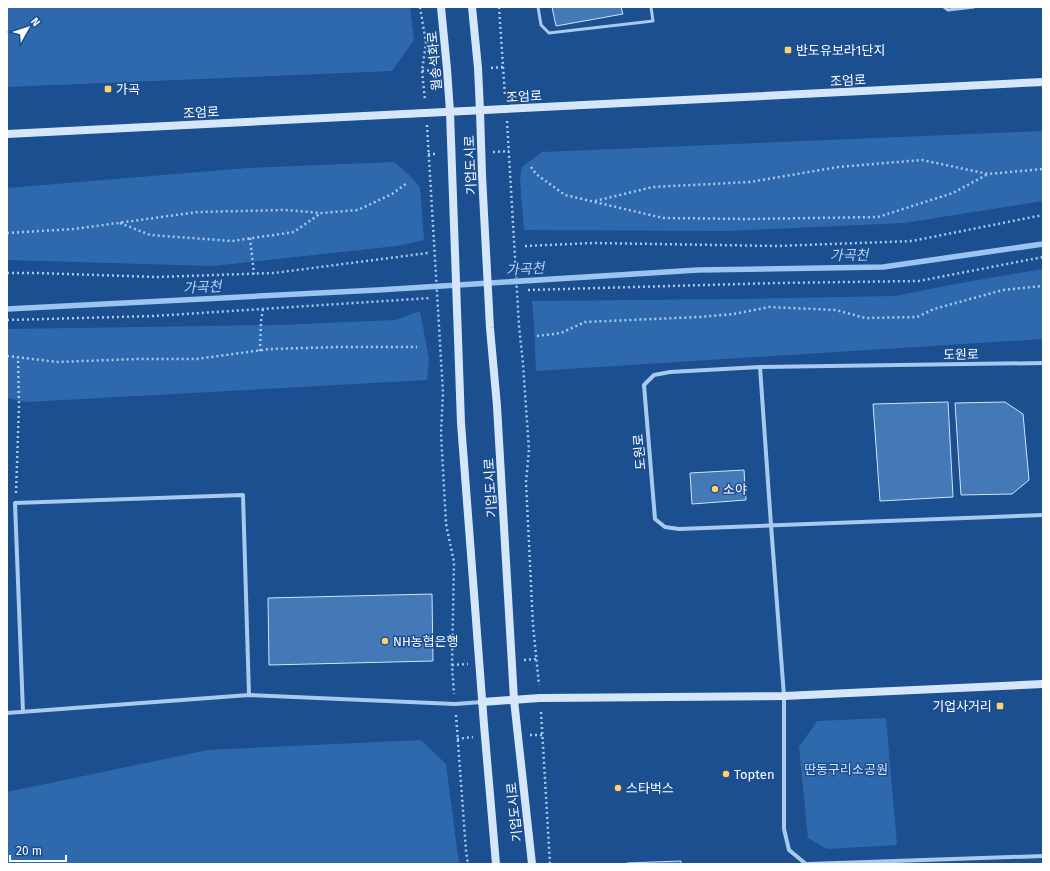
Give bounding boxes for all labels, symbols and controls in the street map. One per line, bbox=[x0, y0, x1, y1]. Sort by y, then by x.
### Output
north arrow bbox=[8, 8, 48, 48]
text: N bbox=[28, 15, 43, 29]
street label: 월송석화로 bbox=[424, 30, 445, 91]
place label: 반도유보라1단지 bbox=[796, 43, 885, 58]
marker: 반도유보라1단지 bbox=[783, 45, 793, 55]
street label: 조엄로 bbox=[830, 72, 866, 89]
place label: 가곡 bbox=[116, 82, 140, 97]
marker: 가곡 bbox=[103, 84, 113, 94]
street label: 조엄로 bbox=[506, 88, 542, 105]
street label: 조엄로 bbox=[183, 104, 219, 121]
street label: 기업도시로 bbox=[462, 135, 479, 195]
water label: 가곡천 bbox=[830, 247, 870, 264]
water label: 가곡천 bbox=[505, 260, 546, 279]
water label: 가곡천 bbox=[182, 278, 223, 297]
street label: 도원로 bbox=[943, 347, 979, 362]
street label: 도원로 bbox=[630, 433, 649, 470]
street label: 기업도시로 bbox=[481, 458, 500, 518]
place label: 소야 bbox=[723, 482, 747, 497]
marker: 소야 bbox=[710, 484, 720, 494]
place label: NH농협은행 bbox=[393, 634, 459, 649]
marker: NH농협은행 bbox=[380, 636, 390, 646]
place label: 기업사거리 bbox=[932, 699, 992, 714]
marker: 기업사거리 bbox=[995, 701, 1005, 711]
park label: 딴동구리소공원 bbox=[804, 762, 888, 777]
place label: Topten bbox=[734, 767, 775, 782]
marker: Topten bbox=[721, 769, 731, 779]
street label: 기업도시로 bbox=[504, 781, 525, 842]
place label: 스타벅스 bbox=[626, 781, 674, 796]
marker: 스타벅스 bbox=[613, 783, 623, 793]
scale bar bbox=[10, 837, 66, 863]
text: 20 m bbox=[16, 844, 42, 858]

